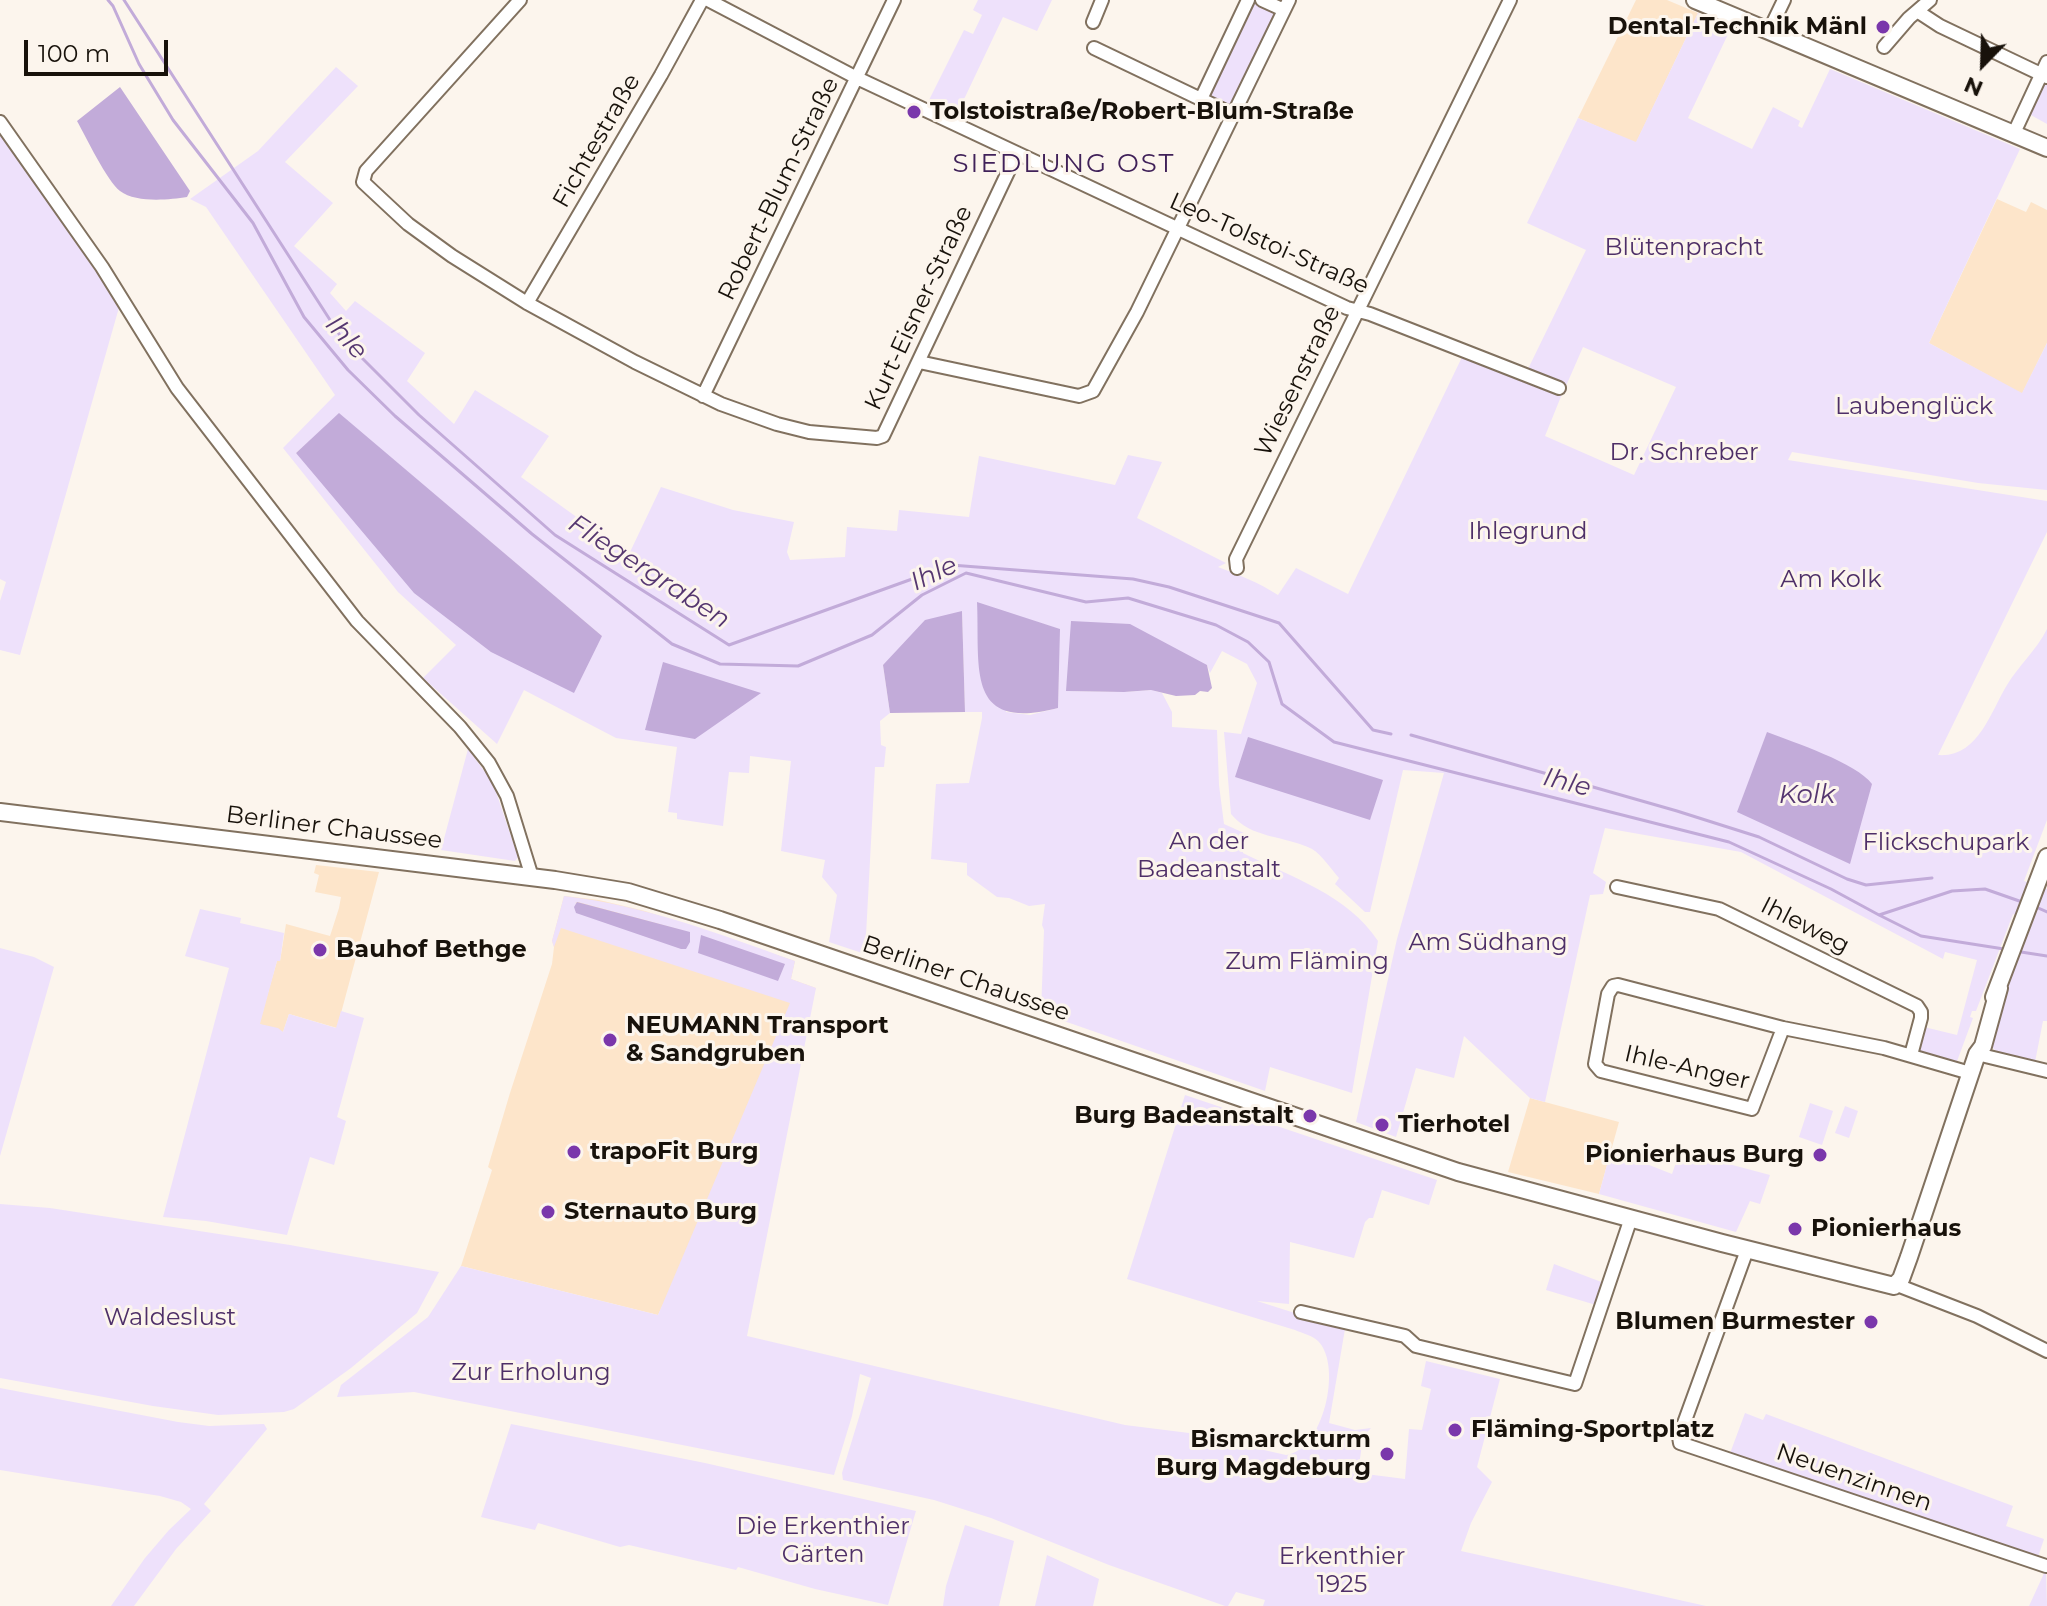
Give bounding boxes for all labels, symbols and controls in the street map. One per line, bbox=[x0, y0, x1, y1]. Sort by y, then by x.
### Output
place label: Dental-Technik Mänl bbox=[1608, 13, 1867, 41]
marker: Dental-Technik Mänl bbox=[1874, 18, 1892, 36]
scale bar bbox=[28, 24, 172, 74]
north arrow bbox=[1943, 24, 2023, 104]
text: 100 m bbox=[38, 39, 110, 68]
street label: Fichtestraße bbox=[547, 69, 647, 213]
text: N bbox=[1960, 71, 1987, 102]
street label: Robert-Blum-Straße bbox=[712, 73, 846, 305]
place label: Tolstoistraße/Robert-Blum-Straße bbox=[930, 98, 1354, 126]
marker: Tolstoistraße/Robert-Blum-Straße bbox=[905, 103, 923, 121]
district label: SIEDLUNG OST bbox=[953, 148, 1175, 180]
street label: Leo-Tolstoi-Straße bbox=[1165, 187, 1373, 301]
street label: Kurt-Eisner-Straße bbox=[859, 201, 979, 415]
park label: Blütenpracht bbox=[1604, 234, 1764, 262]
street label: Wiesenstraße bbox=[1249, 301, 1347, 461]
water label: Ihle bbox=[318, 310, 374, 366]
park label: Laubenglück bbox=[1835, 393, 1993, 421]
park label: Dr. Schreber bbox=[1609, 439, 1759, 467]
water label: Fliegergraben bbox=[562, 508, 736, 636]
park label: Ihlegrund bbox=[1468, 518, 1588, 546]
water label: Ihle bbox=[906, 550, 962, 598]
park label: Am Kolk bbox=[1780, 566, 1882, 594]
water label: Ihle bbox=[1540, 762, 1594, 804]
water label: Kolk bbox=[1779, 779, 1835, 811]
street label: Berliner Chaussee bbox=[224, 800, 444, 856]
park label: An der Badeanstalt bbox=[1137, 828, 1281, 884]
park label: Flickschupark bbox=[1863, 829, 2029, 857]
street label: Ihleweg bbox=[1756, 891, 1854, 961]
park label: Am Südhang bbox=[1408, 929, 1568, 957]
street label: Berliner Chaussee bbox=[858, 930, 1074, 1028]
place label: Bauhof Bethge bbox=[336, 936, 527, 964]
marker: Bauhof Bethge bbox=[311, 941, 329, 959]
park label: Zum Fläming bbox=[1225, 948, 1389, 976]
place label: NEUMANN Transport & Sandgruben bbox=[626, 1012, 889, 1068]
marker: NEUMANN Transport & Sandgruben bbox=[601, 1031, 619, 1049]
street label: Ihle-Anger bbox=[1622, 1040, 1752, 1096]
place label: Burg Badeanstalt bbox=[1074, 1102, 1294, 1130]
marker: Burg Badeanstalt bbox=[1301, 1107, 1319, 1125]
place label: Tierhotel bbox=[1398, 1111, 1510, 1139]
marker: Tierhotel bbox=[1373, 1116, 1391, 1134]
place label: trapoFit Burg bbox=[590, 1138, 759, 1166]
place label: Pionierhaus Burg bbox=[1585, 1141, 1804, 1169]
marker: trapoFit Burg bbox=[565, 1143, 583, 1161]
marker: Pionierhaus Burg bbox=[1811, 1146, 1829, 1164]
place label: Sternauto Burg bbox=[564, 1198, 757, 1226]
marker: Sternauto Burg bbox=[539, 1203, 557, 1221]
place label: Pionierhaus bbox=[1811, 1215, 1961, 1243]
marker: Pionierhaus bbox=[1786, 1220, 1804, 1238]
park label: Waldeslust bbox=[104, 1304, 236, 1332]
place label: Blumen Burmester bbox=[1615, 1308, 1855, 1336]
marker: Blumen Burmester bbox=[1862, 1313, 1880, 1331]
park label: Zur Erholung bbox=[451, 1359, 611, 1387]
place label: Fläming-Sportplatz bbox=[1471, 1416, 1714, 1444]
marker: Fläming-Sportplatz bbox=[1446, 1421, 1464, 1439]
place label: Bismarckturm Burg Magdeburg bbox=[1156, 1426, 1371, 1482]
street label: Neuenzinnen bbox=[1772, 1438, 1936, 1518]
marker: Bismarckturm Burg Magdeburg bbox=[1378, 1445, 1396, 1463]
park label: Die Erkenthier Gärten bbox=[736, 1513, 910, 1569]
park label: Erkenthier 1925 bbox=[1279, 1543, 1405, 1599]

